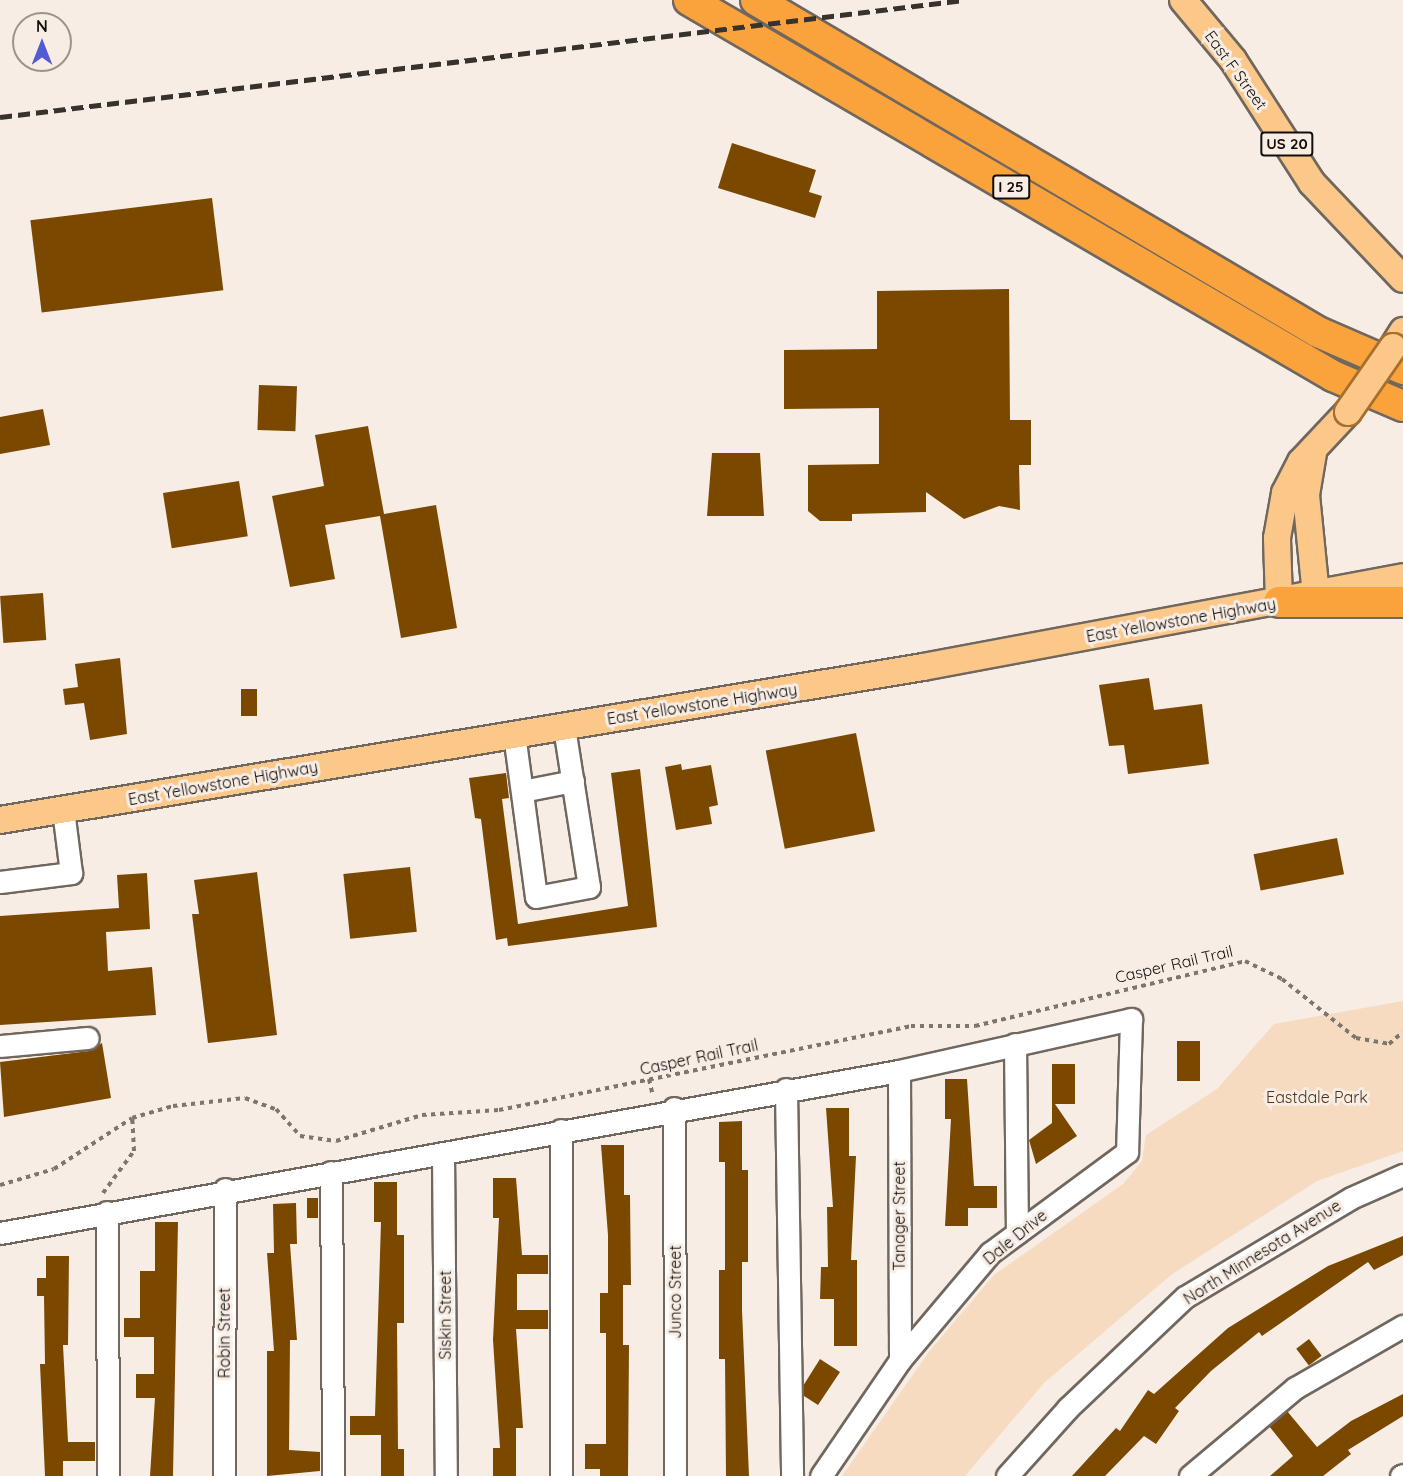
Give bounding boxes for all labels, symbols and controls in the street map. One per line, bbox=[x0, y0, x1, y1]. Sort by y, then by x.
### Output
north arrow bbox=[12, 12, 72, 72]
text: N bbox=[36, 16, 48, 36]
street label: East F Street bbox=[1201, 27, 1271, 113]
road number: US 20 bbox=[1260, 132, 1314, 156]
road number: I 25 bbox=[992, 175, 1030, 199]
street label: East Yellowstone Highway bbox=[1085, 594, 1277, 646]
street label: East Yellowstone Highway bbox=[606, 679, 798, 729]
street label: East Yellowstone Highway bbox=[127, 757, 319, 809]
street label: Casper Rail Trail bbox=[1113, 941, 1235, 987]
street label: Casper Rail Trail bbox=[638, 1035, 760, 1079]
park label: Eastdale Park bbox=[1266, 1087, 1368, 1107]
street label: Tanager Street bbox=[889, 1161, 909, 1271]
street label: North Minnesota Avenue bbox=[1180, 1196, 1344, 1308]
street label: Dale Drive bbox=[979, 1205, 1051, 1269]
street label: Junco Street bbox=[665, 1245, 685, 1339]
street label: Siskin Street bbox=[435, 1270, 455, 1360]
street label: Robin Street bbox=[214, 1288, 234, 1378]

